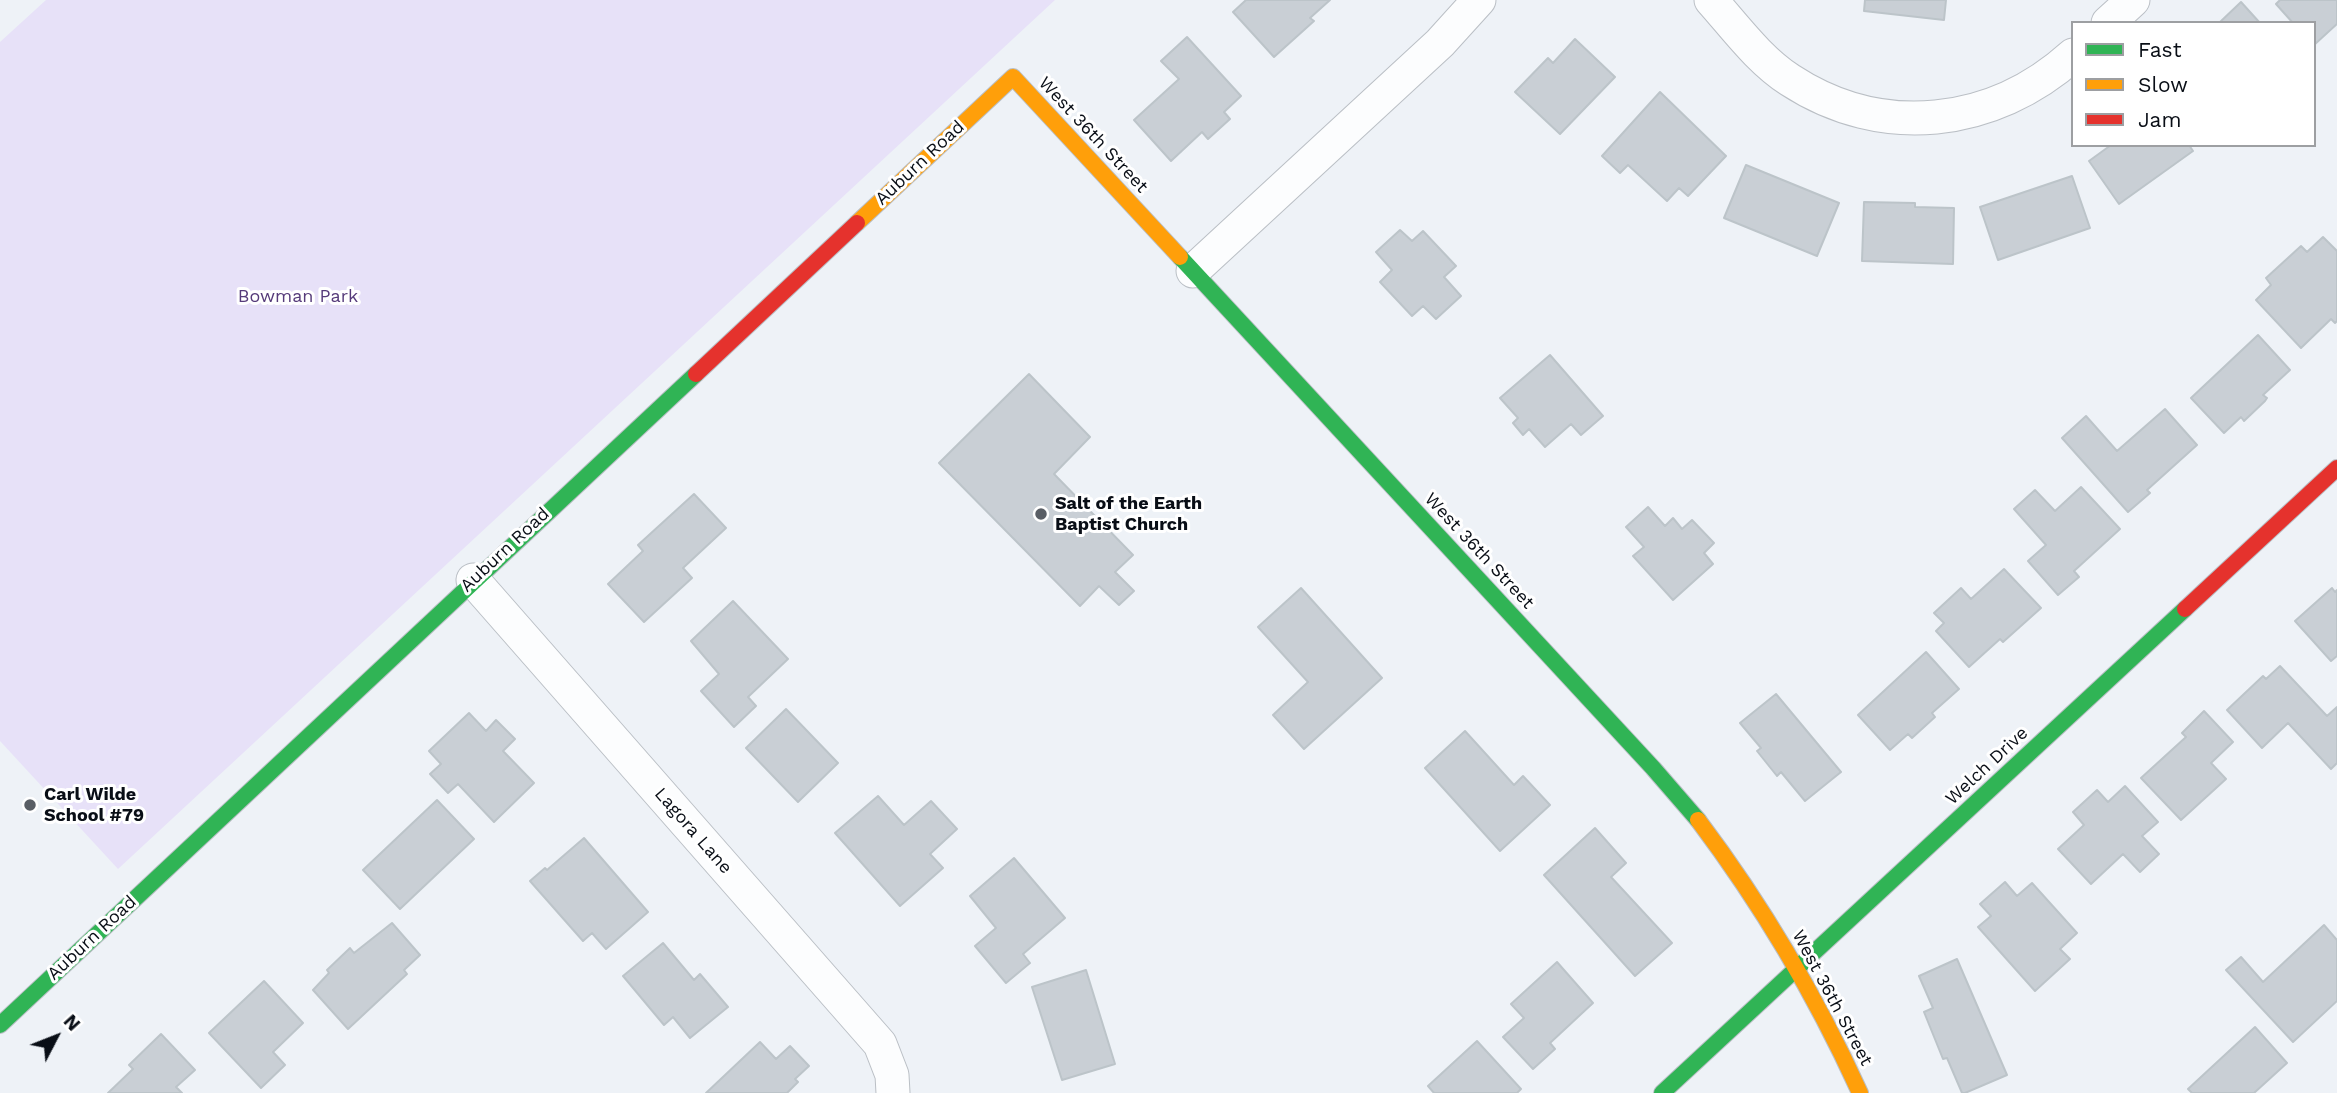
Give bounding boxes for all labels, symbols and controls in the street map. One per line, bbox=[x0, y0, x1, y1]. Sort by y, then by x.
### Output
legend bbox=[2071, 21, 2316, 147]
text: Fast bbox=[2138, 37, 2182, 62]
text: Slow bbox=[2138, 72, 2188, 97]
street label: West 36th Street bbox=[1034, 73, 1152, 197]
text: Jam bbox=[2138, 107, 2181, 132]
street label: Auburn Road bbox=[871, 116, 969, 210]
park label: Bowman Park bbox=[238, 286, 358, 308]
street label: West 36th Street bbox=[1420, 489, 1538, 613]
place label: Salt of the Earth Baptist Church bbox=[1055, 493, 1202, 536]
street label: Auburn Road bbox=[456, 503, 554, 597]
marker: Salt of the Earth Baptist Church bbox=[1033, 506, 1049, 522]
street label: Welch Drive bbox=[1941, 722, 2033, 810]
street label: Lagora Lane bbox=[650, 783, 736, 879]
place label: Carl Wilde School #79 bbox=[44, 784, 144, 826]
marker: Carl Wilde School #79 bbox=[22, 797, 38, 813]
street label: Auburn Road bbox=[43, 891, 141, 985]
street label: West 36th Street bbox=[1787, 926, 1877, 1070]
north arrow bbox=[21, 1002, 91, 1072]
text: N bbox=[59, 1010, 85, 1036]

